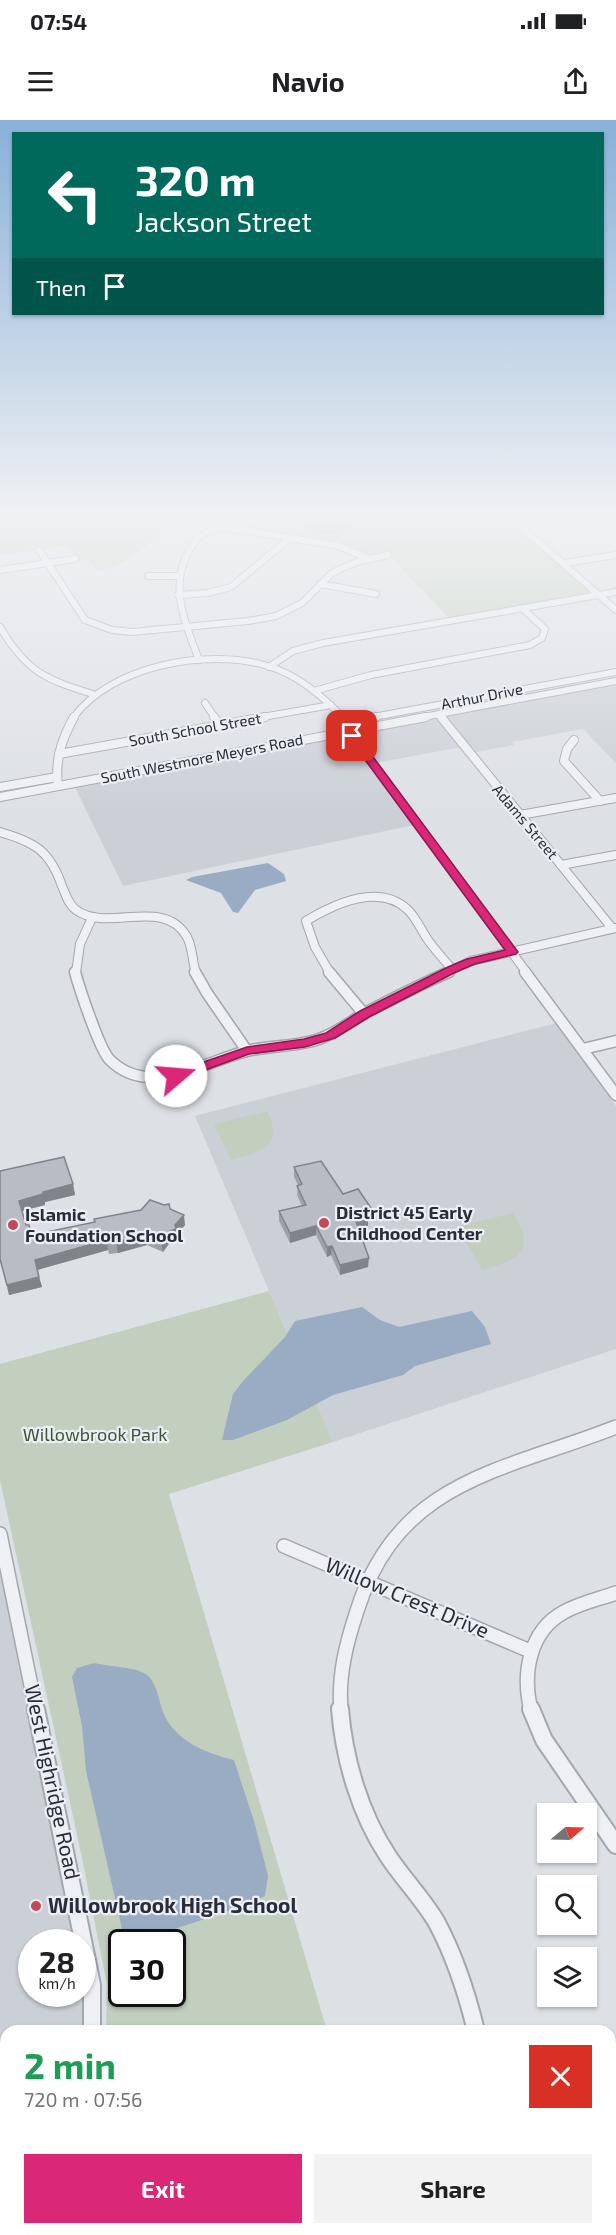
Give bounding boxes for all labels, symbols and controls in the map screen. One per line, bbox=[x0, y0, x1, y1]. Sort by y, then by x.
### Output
text: 07:54 bbox=[30, 8, 87, 34]
icon: menu bbox=[24, 65, 57, 98]
text: Navio bbox=[271, 65, 345, 97]
icon: share bbox=[559, 65, 592, 98]
text: 320 m bbox=[135, 154, 256, 204]
icon: left bbox=[36, 156, 114, 234]
text: Jackson Street bbox=[135, 205, 312, 237]
icon: arrive bbox=[98, 270, 131, 303]
text: Then bbox=[36, 274, 86, 300]
street label: Arthur Drive bbox=[439, 679, 524, 713]
street label: South School Street bbox=[127, 708, 263, 750]
pin bbox=[326, 710, 377, 761]
icon: arrive bbox=[335, 719, 368, 752]
street label: South Westmore Meyers Road bbox=[99, 730, 305, 786]
street label: Adams Street bbox=[489, 780, 562, 863]
position arrow bbox=[144, 1044, 208, 1108]
place label: District 45 Early Childhood Center bbox=[336, 1201, 483, 1244]
place label: Islamic Foundation School bbox=[25, 1203, 183, 1246]
marker: District 45 Early Childhood Center bbox=[317, 1216, 331, 1230]
marker: Islamic Foundation School bbox=[6, 1218, 20, 1232]
park label: Willowbrook Park bbox=[23, 1423, 167, 1445]
street label: Willow Crest Drive bbox=[322, 1551, 493, 1642]
street label: West Highridge Road bbox=[21, 1682, 86, 1882]
north arrow bbox=[537, 1803, 597, 1863]
map controls bbox=[537, 1803, 597, 2007]
button: search bbox=[537, 1875, 597, 1935]
place label: Willowbrook High School bbox=[48, 1892, 297, 1917]
marker: Willowbrook High School bbox=[29, 1899, 43, 1913]
speed limit sign: 30 bbox=[108, 1929, 186, 2007]
text: 28 bbox=[39, 1943, 75, 1979]
button: layers bbox=[537, 1947, 597, 2007]
text: km/h bbox=[38, 1974, 76, 1992]
text: 2 min bbox=[24, 2043, 116, 2086]
button: close bbox=[529, 2045, 592, 2108]
text: 720 m · 07:56 bbox=[24, 2087, 142, 2111]
button: Exit bbox=[24, 2154, 302, 2223]
button: Share bbox=[314, 2154, 592, 2223]

